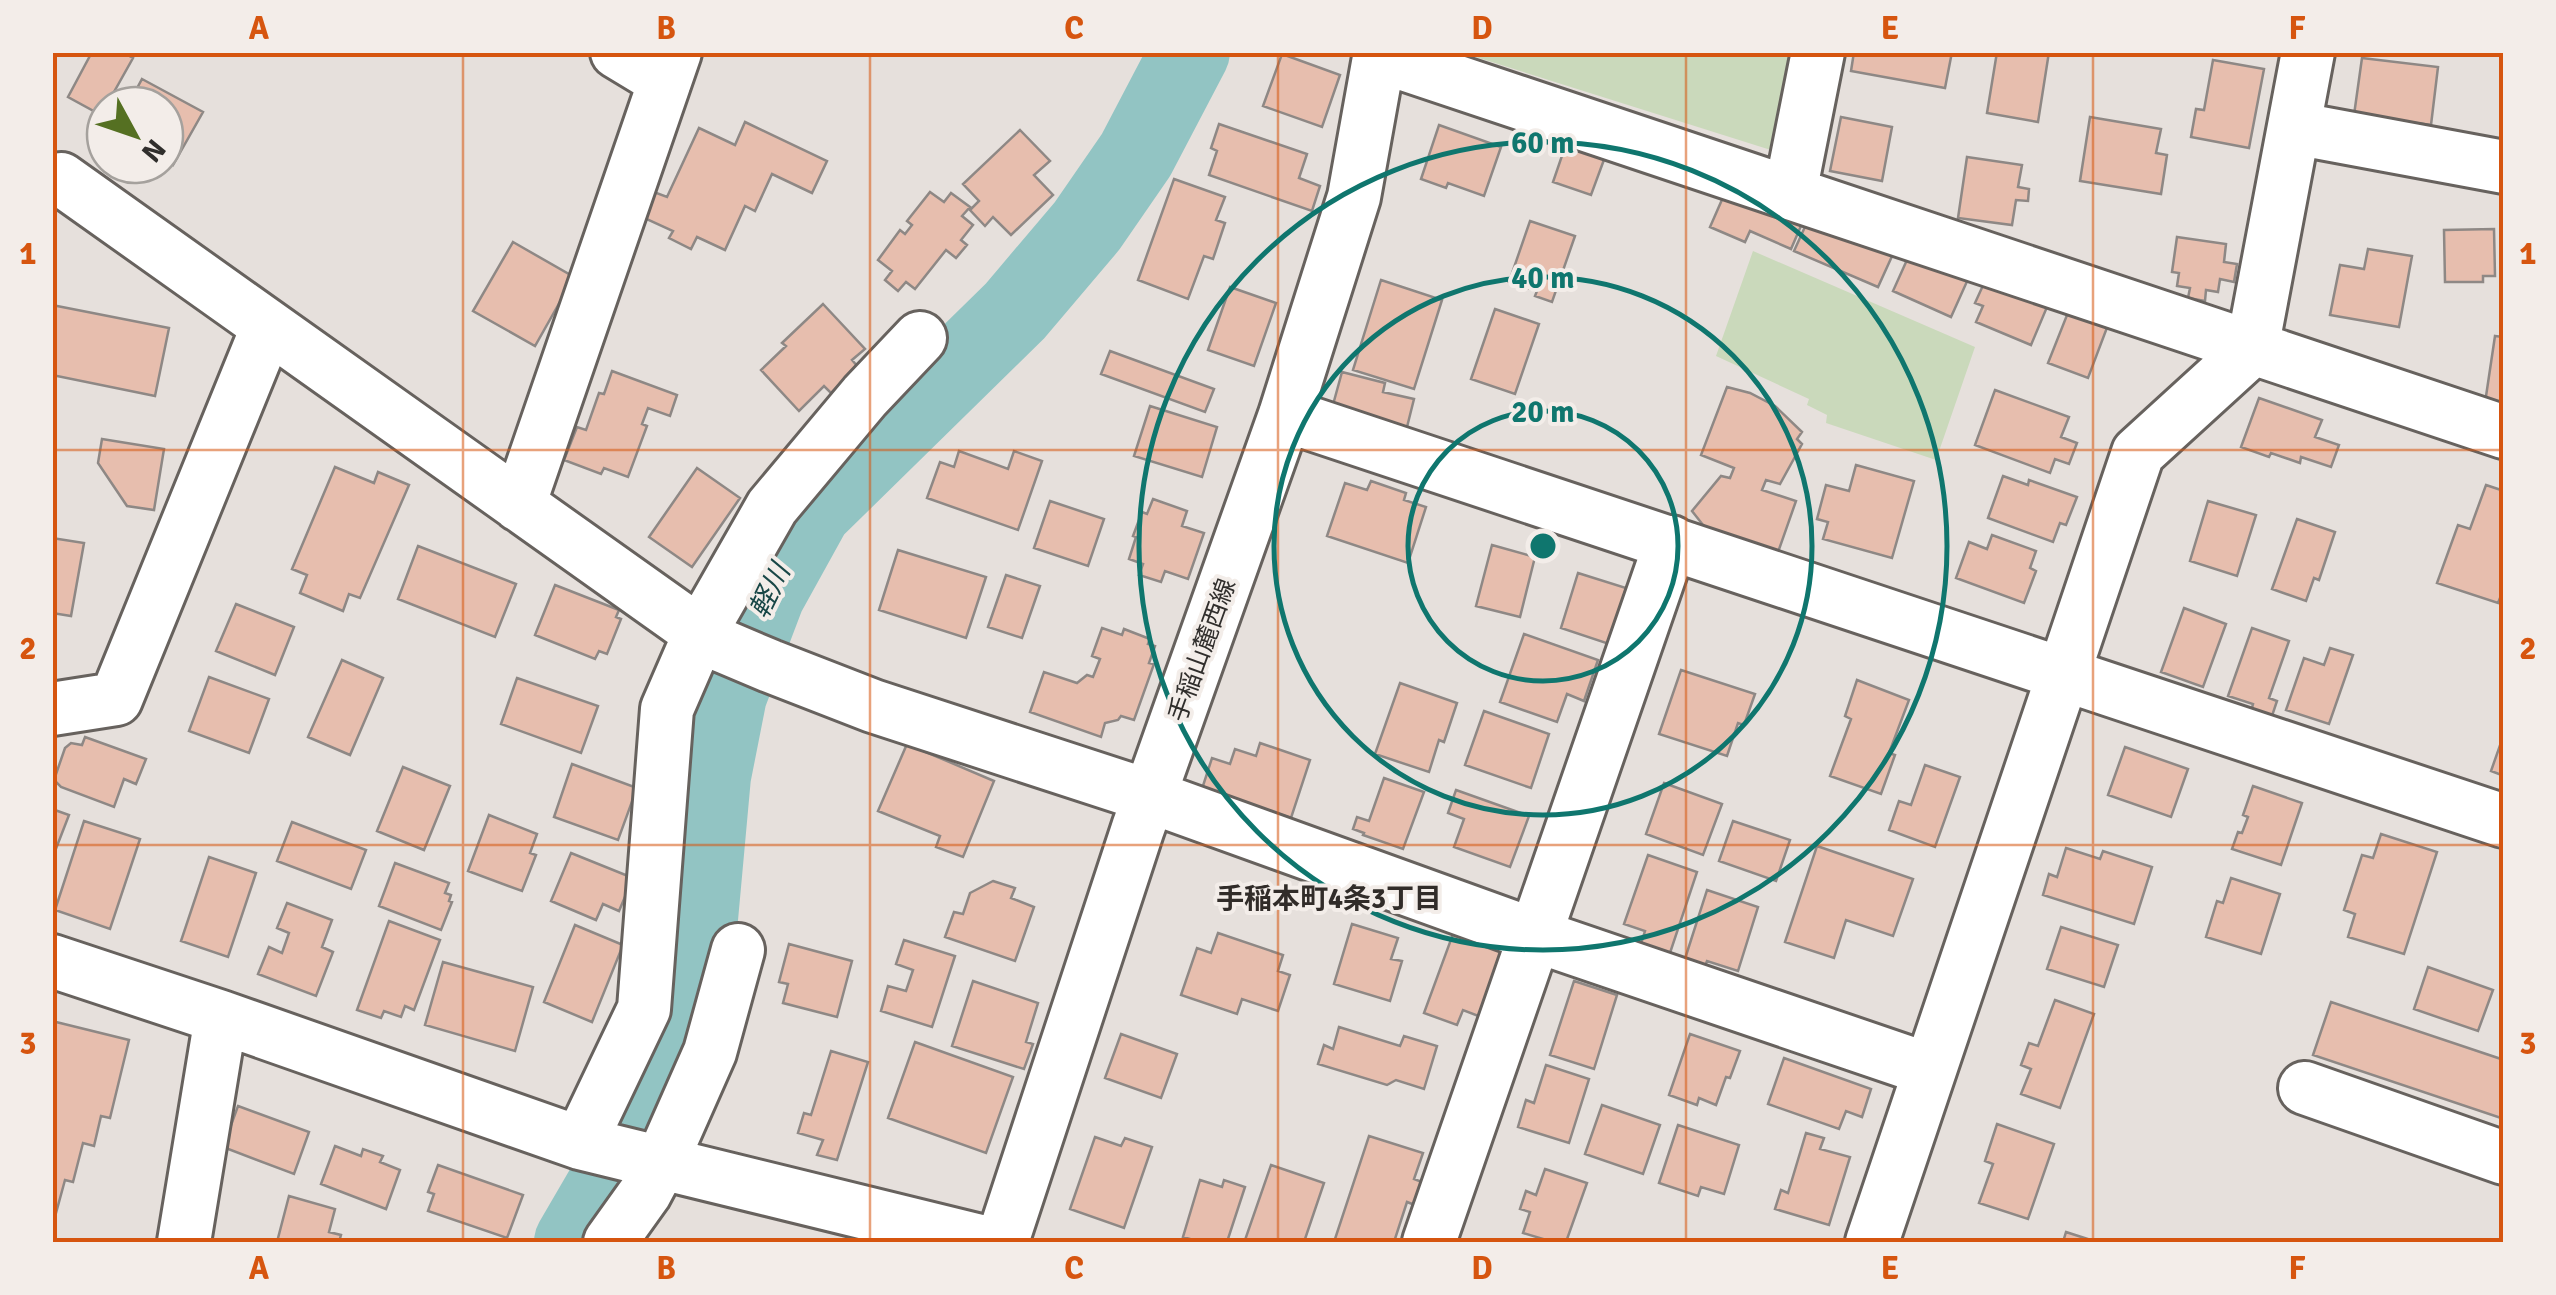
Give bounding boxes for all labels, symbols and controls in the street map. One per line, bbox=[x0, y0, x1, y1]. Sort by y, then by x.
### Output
text: A bbox=[249, 9, 270, 48]
text: B bbox=[656, 9, 676, 48]
text: C bbox=[1064, 9, 1084, 48]
text: D bbox=[1471, 9, 1493, 48]
text: E bbox=[1881, 9, 1899, 48]
text: F bbox=[2288, 9, 2306, 48]
north arrow bbox=[85, 85, 185, 185]
text: 60 m bbox=[1511, 125, 1575, 162]
text: N bbox=[134, 132, 173, 169]
text: 1 bbox=[19, 234, 37, 273]
text: 1 bbox=[2519, 234, 2537, 273]
text: 40 m bbox=[1511, 260, 1575, 297]
text: 20 m bbox=[1511, 394, 1575, 431]
centre of rings bbox=[1525, 528, 1561, 564]
water label: 軽川 bbox=[742, 556, 799, 624]
street label: 手稲山麓西線 bbox=[1162, 574, 1242, 726]
text: 2 bbox=[19, 629, 37, 668]
text: 2 bbox=[2519, 629, 2537, 668]
district label: 手稲本町4条3丁目 bbox=[1216, 882, 1442, 916]
text: 3 bbox=[19, 1024, 37, 1063]
text: 3 bbox=[2519, 1024, 2537, 1063]
text: A bbox=[249, 1249, 270, 1288]
text: B bbox=[656, 1249, 676, 1288]
text: C bbox=[1064, 1249, 1084, 1288]
text: D bbox=[1471, 1249, 1493, 1288]
text: E bbox=[1881, 1249, 1899, 1288]
text: F bbox=[2288, 1249, 2306, 1288]

